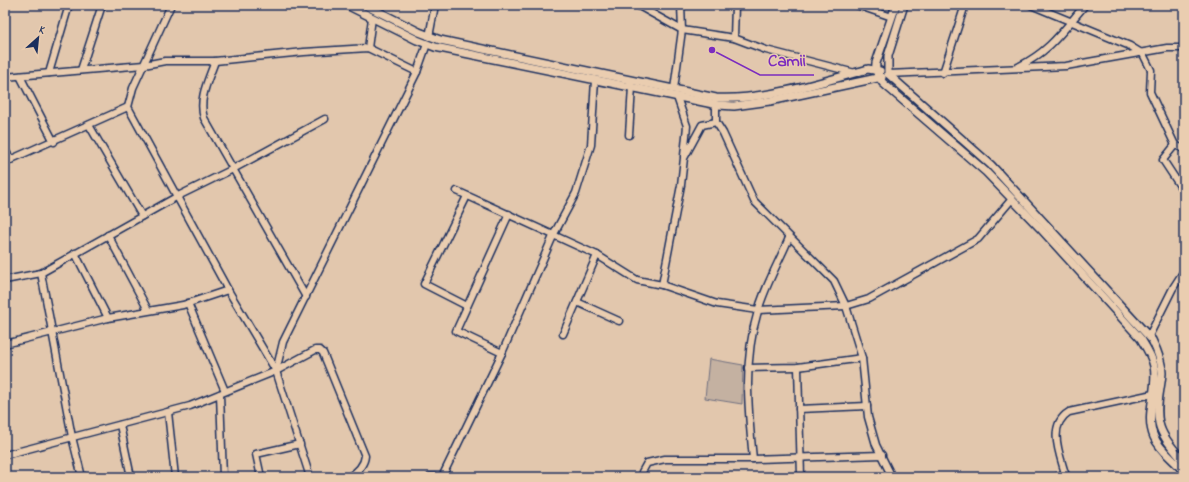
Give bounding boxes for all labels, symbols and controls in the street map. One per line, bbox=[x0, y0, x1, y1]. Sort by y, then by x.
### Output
north arrow bbox=[18, 18, 58, 58]
text: K bbox=[36, 22, 49, 39]
callout: Camii bbox=[760, 46, 814, 75]
text: Camii bbox=[768, 49, 806, 74]

